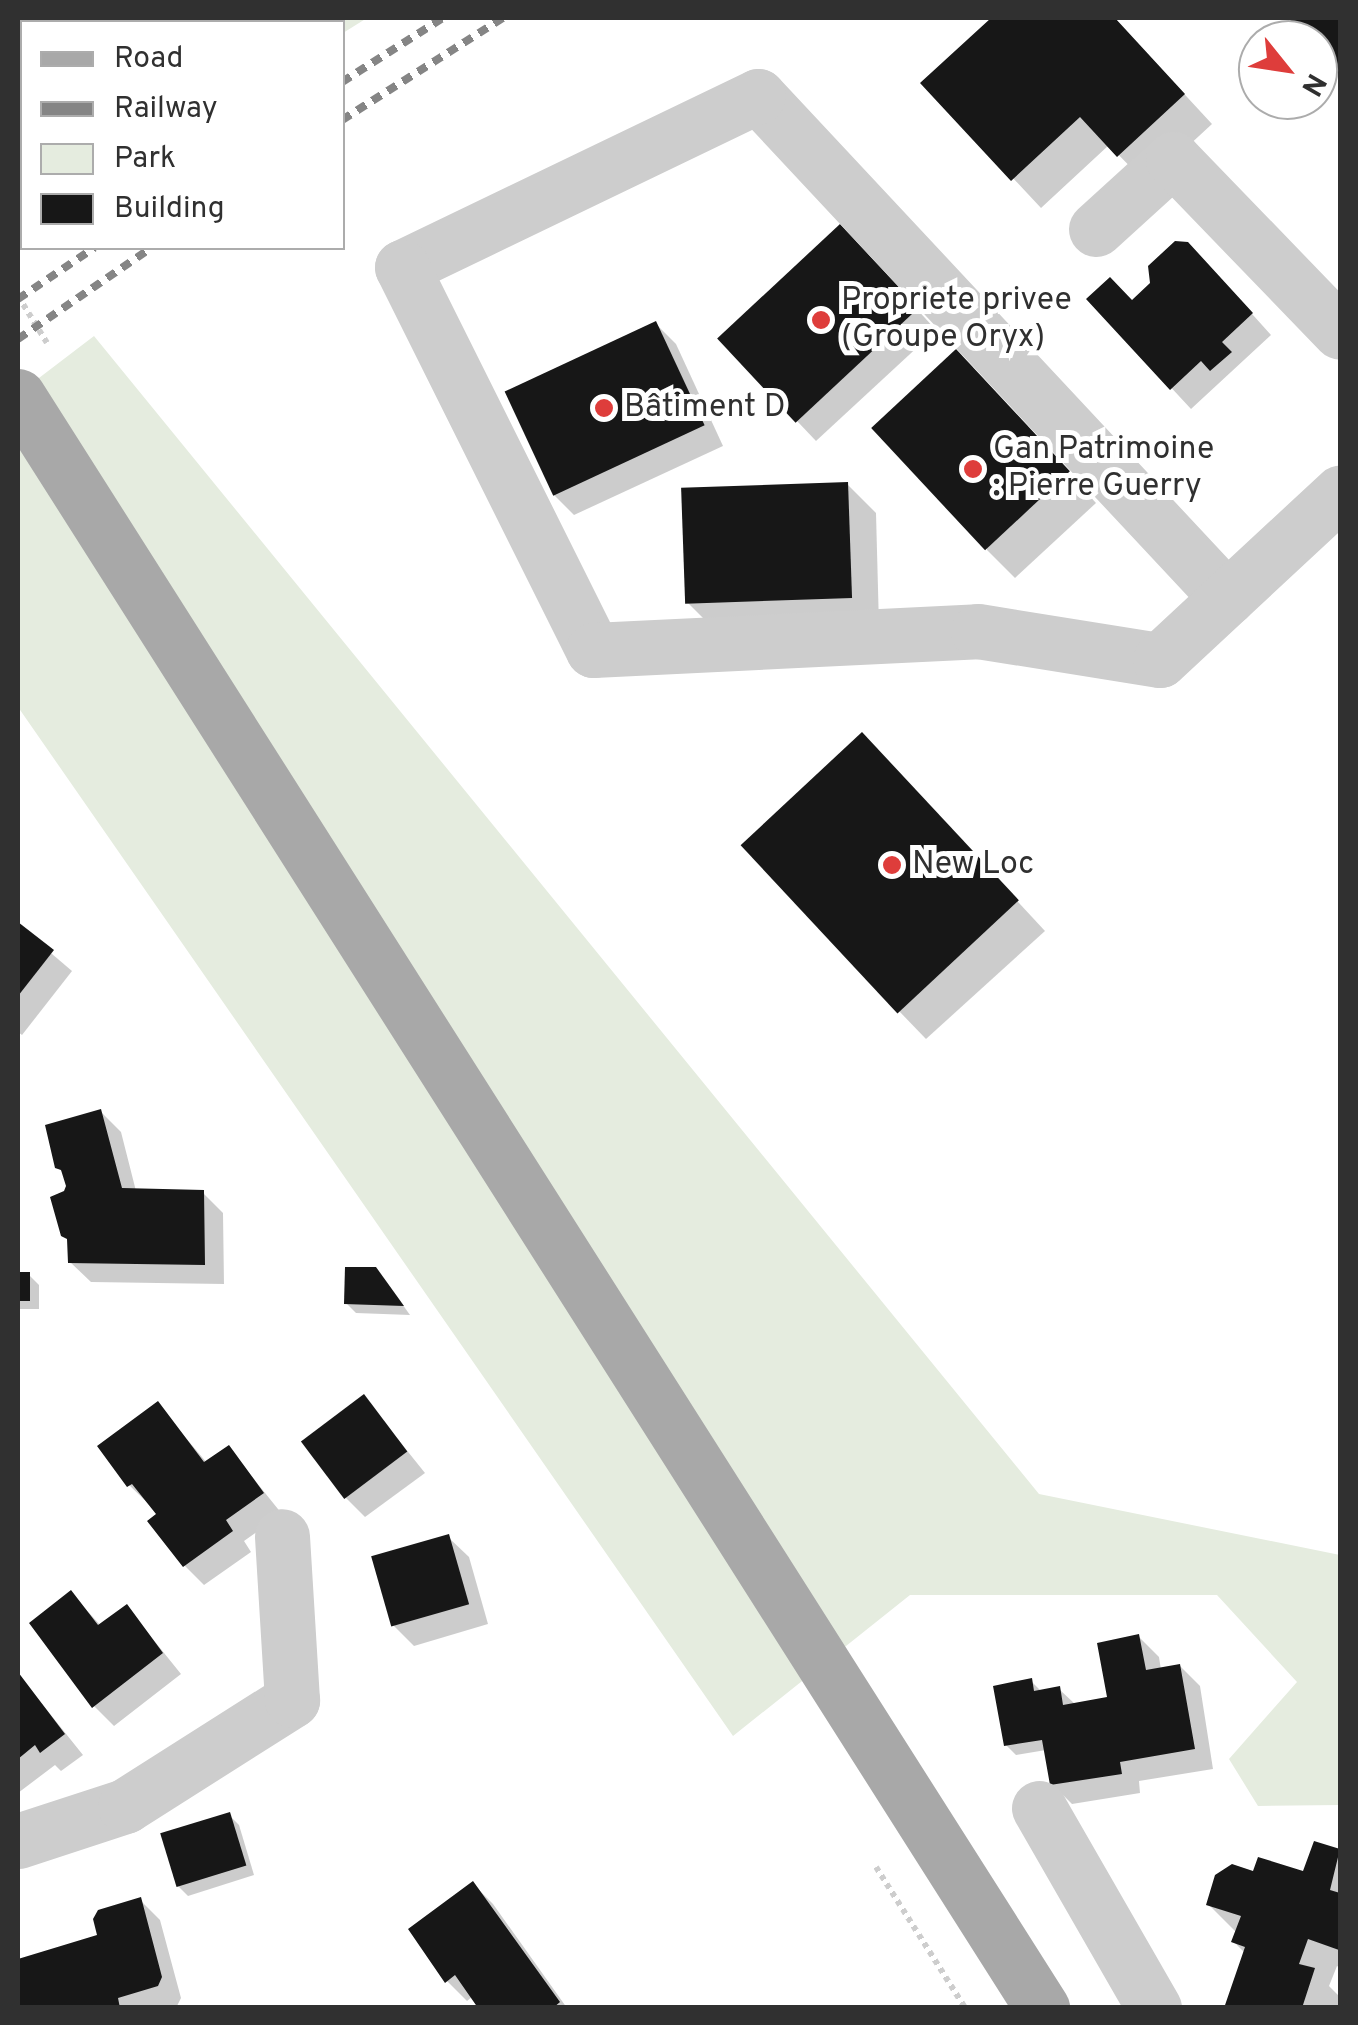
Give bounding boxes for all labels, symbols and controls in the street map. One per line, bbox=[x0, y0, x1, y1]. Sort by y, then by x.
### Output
legend bbox=[20, 20, 345, 250]
north arrow bbox=[1238, 20, 1338, 120]
text: Road bbox=[114, 41, 183, 78]
text: N bbox=[1292, 66, 1333, 102]
text: Railway bbox=[114, 91, 218, 128]
text: Park bbox=[114, 141, 176, 178]
text: Building bbox=[114, 191, 225, 228]
place label: Propriete privee (Groupe Oryx) bbox=[841, 283, 1072, 358]
marker: Propriete privee (Groupe Oryx) bbox=[810, 309, 832, 331]
place label: Bâtiment D bbox=[624, 389, 786, 427]
marker: Bâtiment D bbox=[593, 397, 615, 419]
place label: Gan Patrimoine : Pierre Guerry bbox=[993, 432, 1214, 507]
marker: Gan Patrimoine : Pierre Guerry bbox=[962, 458, 984, 480]
place label: New Loc bbox=[912, 846, 1034, 884]
marker: New Loc bbox=[881, 854, 903, 876]

